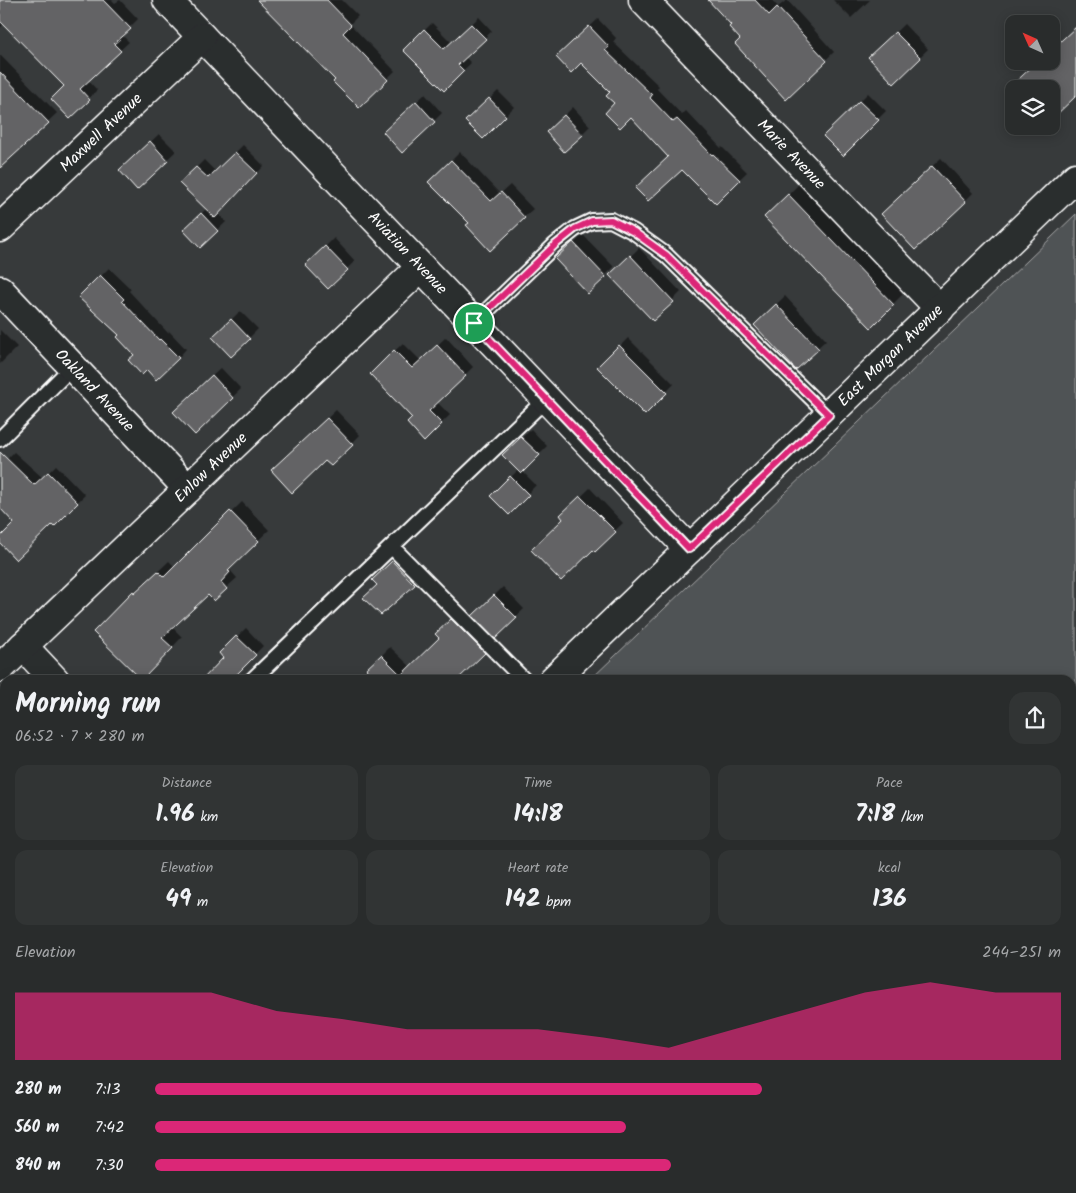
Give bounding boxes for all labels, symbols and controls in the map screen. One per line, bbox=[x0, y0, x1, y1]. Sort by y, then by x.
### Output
north arrow bbox=[1005, 15, 1060, 70]
map controls bbox=[1005, 15, 1060, 135]
button: layers bbox=[1005, 80, 1060, 135]
street label: Maxwell Avenue bbox=[54, 87, 148, 178]
street label: Marie Avenue bbox=[751, 113, 831, 195]
street label: Aviation Avenue bbox=[361, 205, 453, 300]
street label: East Morgan Avenue bbox=[832, 298, 949, 413]
pin bbox=[453, 302, 495, 344]
icon: arrive bbox=[460, 309, 488, 337]
street label: Oakland Avenue bbox=[49, 343, 140, 438]
street label: Enlow Avenue bbox=[168, 426, 253, 509]
text: Morning run bbox=[15, 682, 161, 727]
button: share bbox=[1009, 692, 1061, 744]
text: 06:52 · 7 × 280 m bbox=[15, 724, 144, 749]
text: Distance bbox=[162, 772, 212, 794]
text: Time bbox=[524, 772, 552, 794]
text: Pace bbox=[876, 772, 903, 794]
text: 1.96 bbox=[155, 794, 195, 834]
text: 14:18 bbox=[513, 794, 563, 834]
text: 7:18 bbox=[855, 794, 895, 834]
text: km bbox=[195, 806, 218, 828]
text: /km bbox=[895, 806, 924, 828]
text: Elevation bbox=[160, 857, 213, 879]
text: Heart rate bbox=[508, 857, 568, 879]
text: kcal bbox=[878, 857, 901, 879]
text: 49 bbox=[165, 879, 191, 919]
text: 142 bbox=[505, 879, 540, 919]
text: 136 bbox=[872, 879, 907, 919]
text: m bbox=[191, 891, 208, 913]
text: bpm bbox=[540, 891, 571, 913]
text: Elevation bbox=[15, 940, 76, 965]
text: 244–251 m bbox=[982, 940, 1061, 965]
text: 280 m bbox=[15, 1077, 61, 1102]
text: 7:13 bbox=[95, 1077, 120, 1102]
text: 560 m bbox=[15, 1115, 59, 1140]
text: 7:42 bbox=[95, 1115, 124, 1140]
text: 840 m bbox=[15, 1153, 61, 1178]
text: 7:30 bbox=[95, 1153, 123, 1178]

